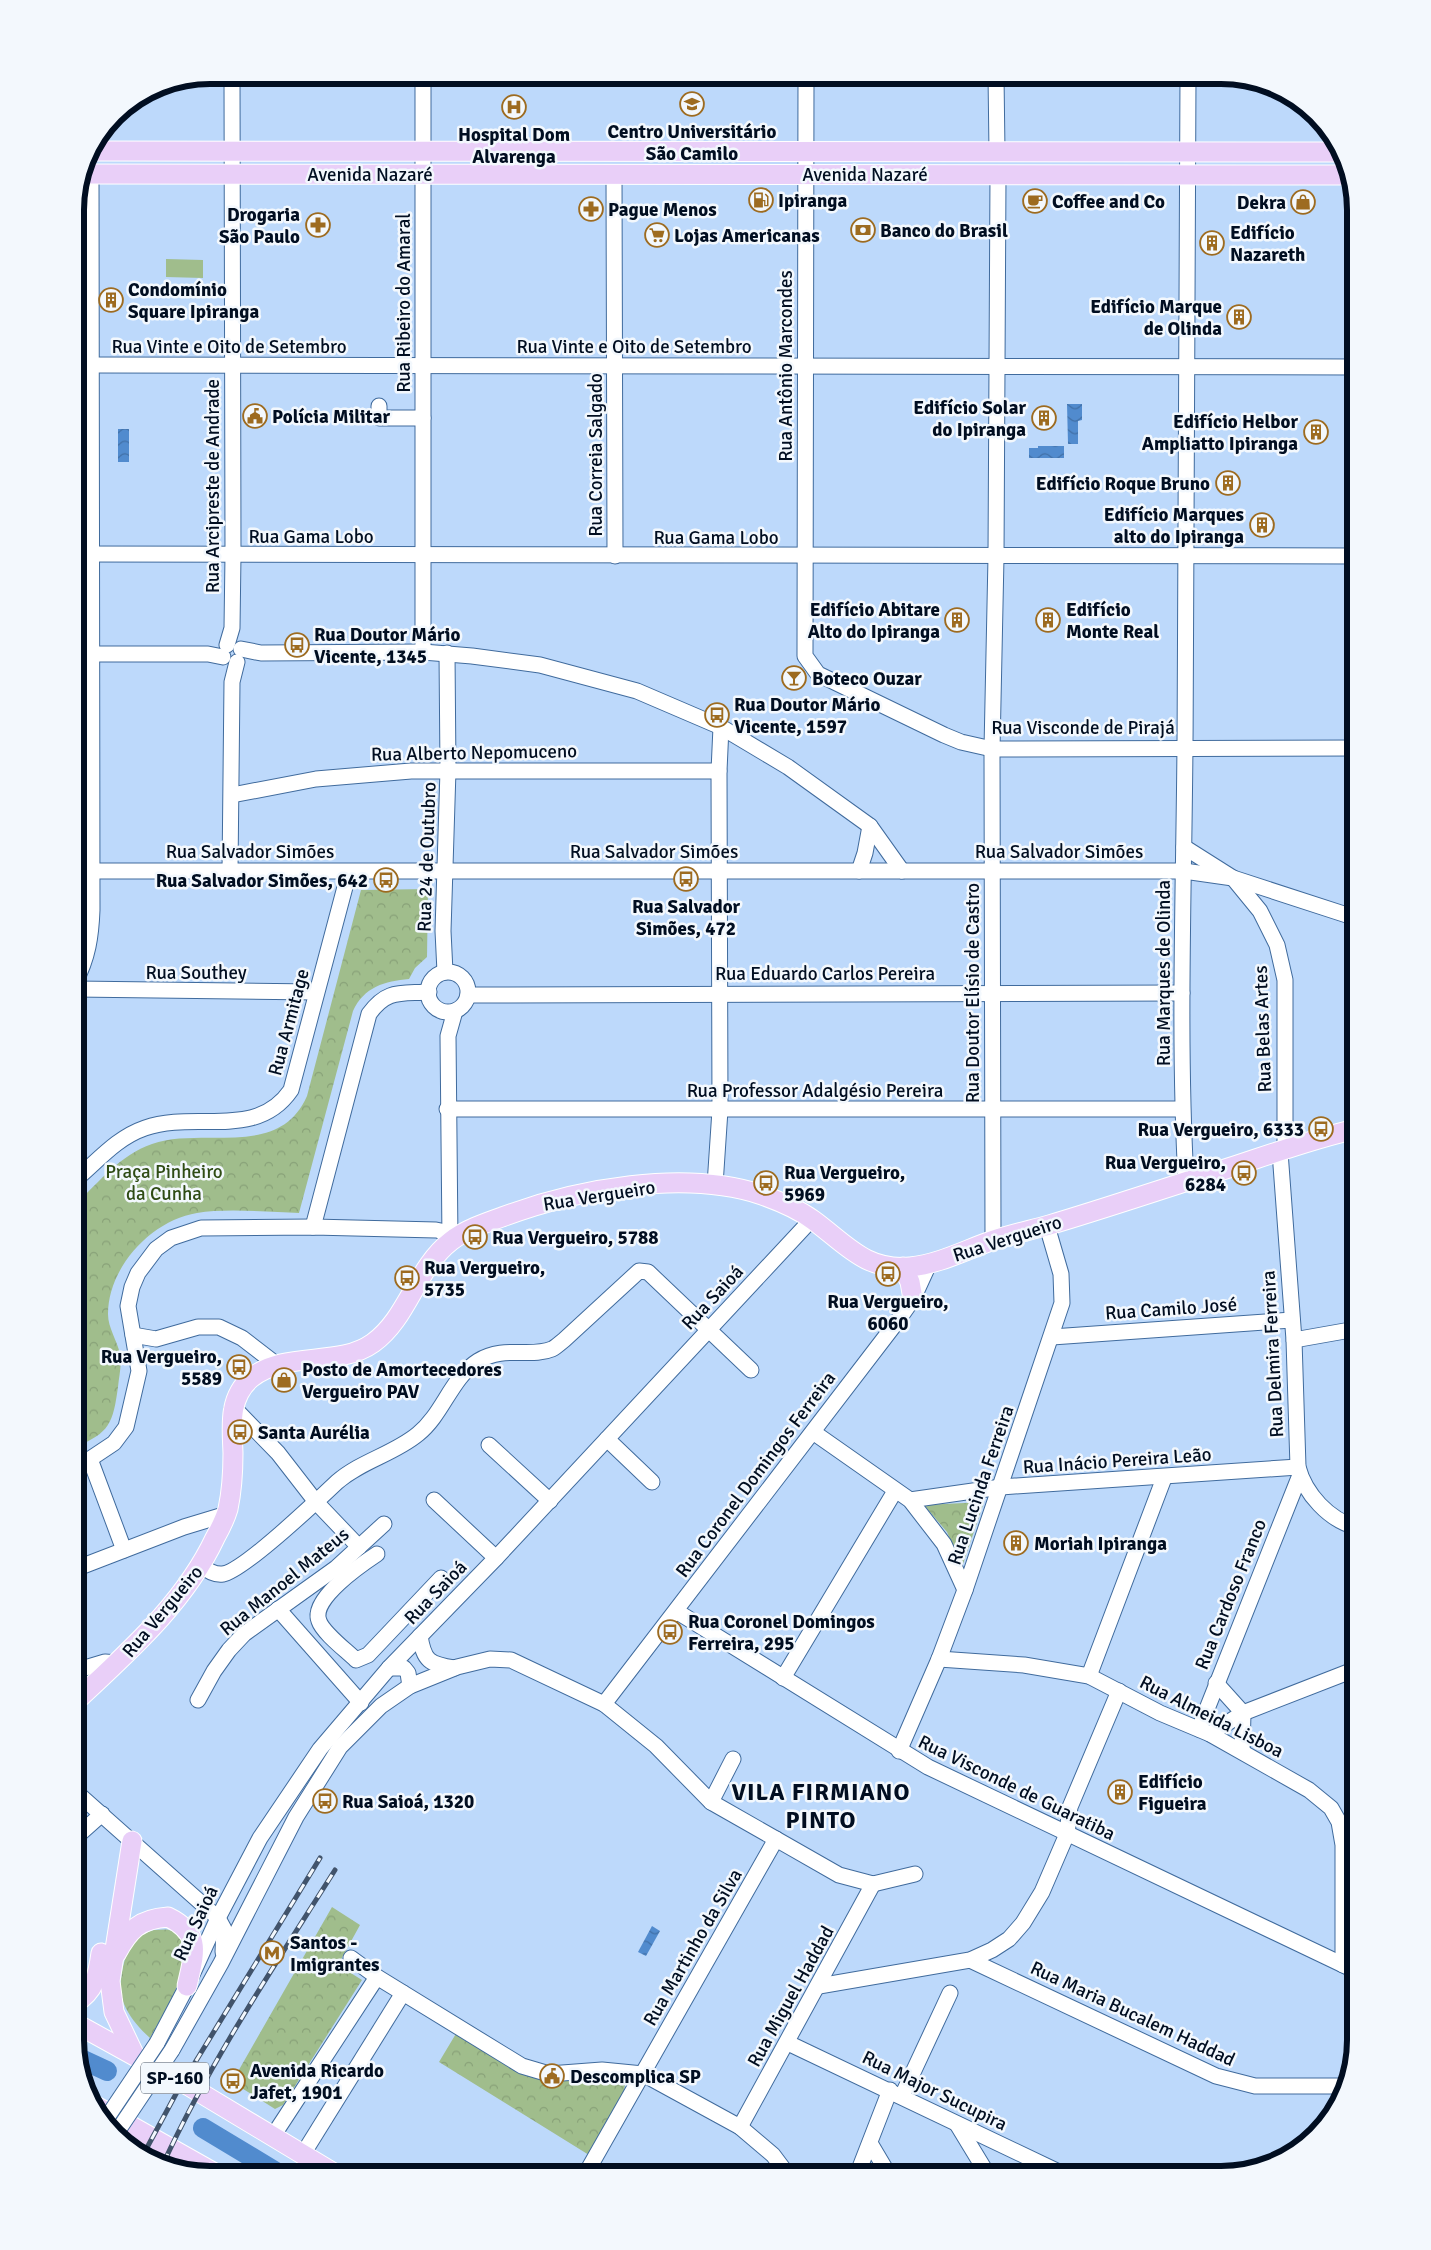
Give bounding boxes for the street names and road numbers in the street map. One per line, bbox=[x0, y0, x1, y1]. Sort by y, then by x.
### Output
street label: Avenida Nazaré bbox=[307, 163, 433, 187]
street label: Avenida Nazaré bbox=[802, 163, 928, 187]
street label: Rua Ribeiro do Amaral bbox=[392, 213, 416, 393]
street label: Rua Antônio Marcondes bbox=[774, 270, 798, 462]
street label: Rua Vinte e Oito de Setembro bbox=[111, 335, 347, 359]
street label: Rua Vinte e Oito de Setembro bbox=[516, 335, 752, 359]
street label: Rua Correia Salgado bbox=[584, 373, 608, 537]
street label: Rua Arcipreste de Andrade bbox=[201, 379, 225, 593]
street label: Rua Gama Lobo bbox=[248, 525, 374, 549]
street label: Rua Gama Lobo bbox=[653, 526, 779, 550]
street label: Rua Visconde de Pirajá bbox=[991, 716, 1175, 740]
street label: Rua Alberto Nepomuceno bbox=[371, 739, 577, 767]
street label: Rua 24 de Outubro bbox=[412, 781, 442, 932]
street label: Rua Salvador Simões bbox=[166, 840, 334, 864]
street label: Rua Salvador Simões bbox=[570, 840, 738, 864]
street label: Rua Salvador Simões bbox=[975, 840, 1143, 864]
street label: Rua Marques de Olinda bbox=[1152, 880, 1176, 1066]
street label: Rua Doutor Elísio de Castro bbox=[961, 883, 985, 1103]
street label: Rua Southey bbox=[145, 961, 247, 985]
street label: Rua Eduardo Carlos Pereira bbox=[715, 962, 935, 986]
street label: Rua Belas Artes bbox=[1249, 965, 1277, 1093]
street label: Rua Armitage bbox=[263, 966, 315, 1078]
street label: Rua Professor Adalgésio Pereira bbox=[687, 1079, 943, 1103]
street label: Rua Vergueiro bbox=[541, 1175, 657, 1217]
street label: Rua Vergueiro bbox=[950, 1210, 1065, 1268]
street label: Rua Saioá bbox=[677, 1260, 749, 1335]
street label: Rua Delmira Ferreira bbox=[1257, 1270, 1289, 1438]
street label: Rua Camilo José bbox=[1104, 1292, 1238, 1326]
street label: Rua Coronel Domingos Ferreira bbox=[671, 1367, 841, 1582]
street label: Rua Lucinda Ferreira bbox=[942, 1402, 1020, 1568]
street label: Rua Inácio Pereira Leão bbox=[1022, 1442, 1212, 1480]
street label: Rua Cardoso Franco bbox=[1190, 1515, 1272, 1673]
street label: Rua Manoel Mateus bbox=[215, 1522, 354, 1641]
street label: Rua Saioá bbox=[399, 1556, 472, 1630]
street label: Rua Vergueiro bbox=[117, 1561, 208, 1663]
street label: Rua Almeida Lisboa bbox=[1135, 1670, 1288, 1764]
street label: Rua Visconde de Guaratiba bbox=[914, 1730, 1119, 1846]
street label: Rua Martinho da Silva bbox=[638, 1865, 748, 2030]
street label: Rua Saioá bbox=[168, 1882, 224, 1965]
street label: Rua Miguel Haddad bbox=[742, 1922, 840, 2071]
street label: Rua Maria Bucalem Haddad bbox=[1026, 1956, 1239, 2072]
street label: Rua Major Sucupira bbox=[858, 2045, 1011, 2136]
road number: SP-160 bbox=[141, 2062, 209, 2094]

